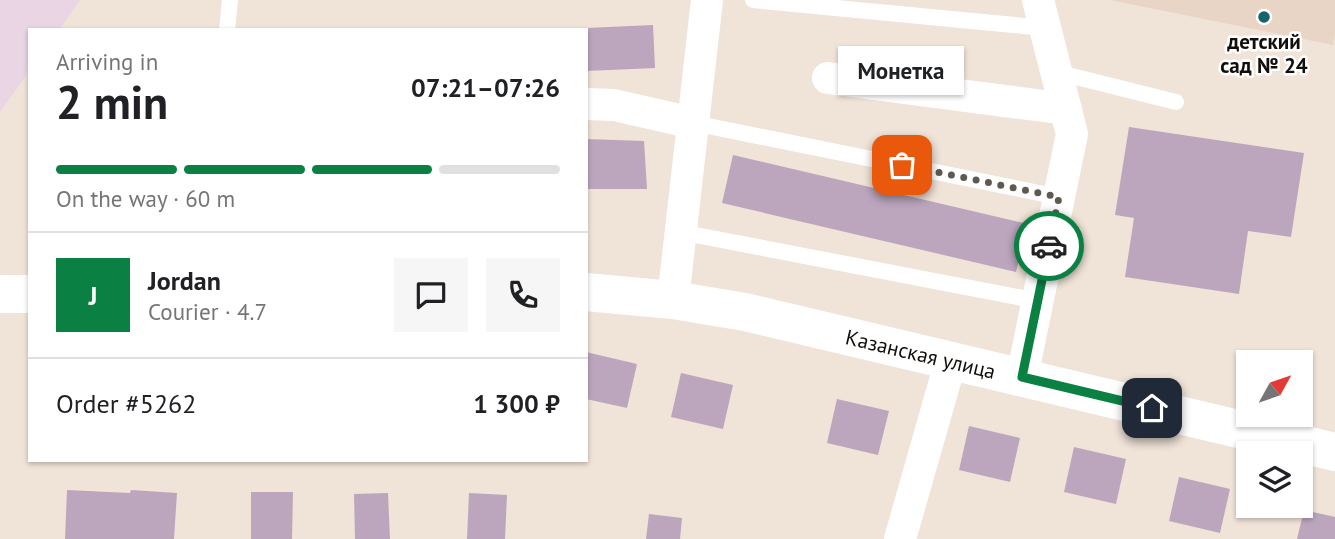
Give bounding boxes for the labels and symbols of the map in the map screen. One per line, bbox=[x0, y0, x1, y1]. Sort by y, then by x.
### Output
marker: детский сад № 24 bbox=[1256, 9, 1272, 25]
place label: детский сад № 24 bbox=[1220, 28, 1308, 79]
callout: Монетка bbox=[839, 46, 965, 95]
pin bbox=[872, 135, 932, 195]
courier bbox=[1014, 211, 1084, 281]
street label: Казанская улица bbox=[843, 323, 998, 385]
north arrow bbox=[1236, 350, 1312, 427]
pin bbox=[1122, 378, 1182, 438]

